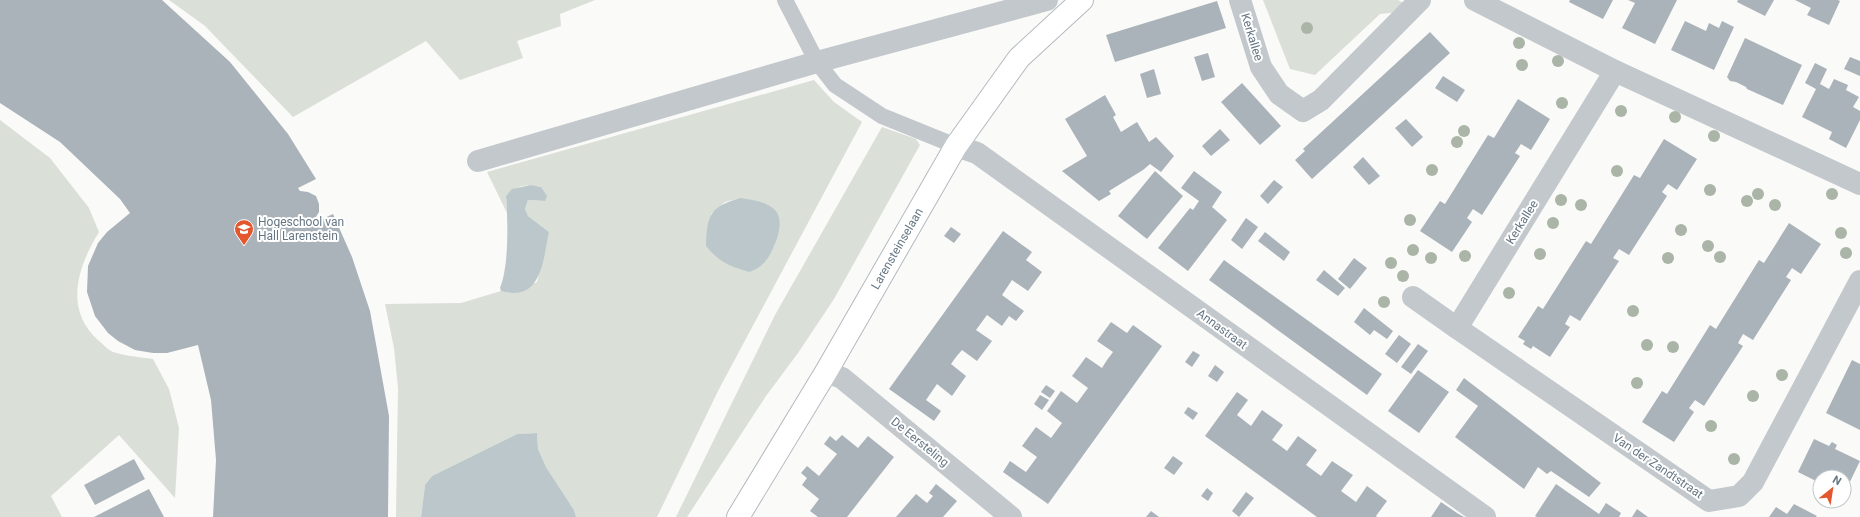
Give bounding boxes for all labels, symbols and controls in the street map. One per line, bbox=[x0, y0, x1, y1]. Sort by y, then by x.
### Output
street label: Kerkallee bbox=[1238, 12, 1266, 62]
street label: Kerkallee bbox=[1503, 198, 1541, 246]
street label: Larensteinselaan bbox=[868, 206, 926, 292]
place label: Hogeschool van Hall Larenstein bbox=[258, 215, 344, 243]
school or university icon: Hogeschool van Hall Larenstein bbox=[233, 218, 255, 246]
street label: Annastraat bbox=[1194, 306, 1250, 352]
street label: De Eersteling bbox=[888, 415, 952, 469]
street label: Van der Zandtstraat bbox=[1610, 431, 1706, 501]
north arrow bbox=[1812, 469, 1852, 509]
text: N bbox=[1830, 473, 1844, 488]

